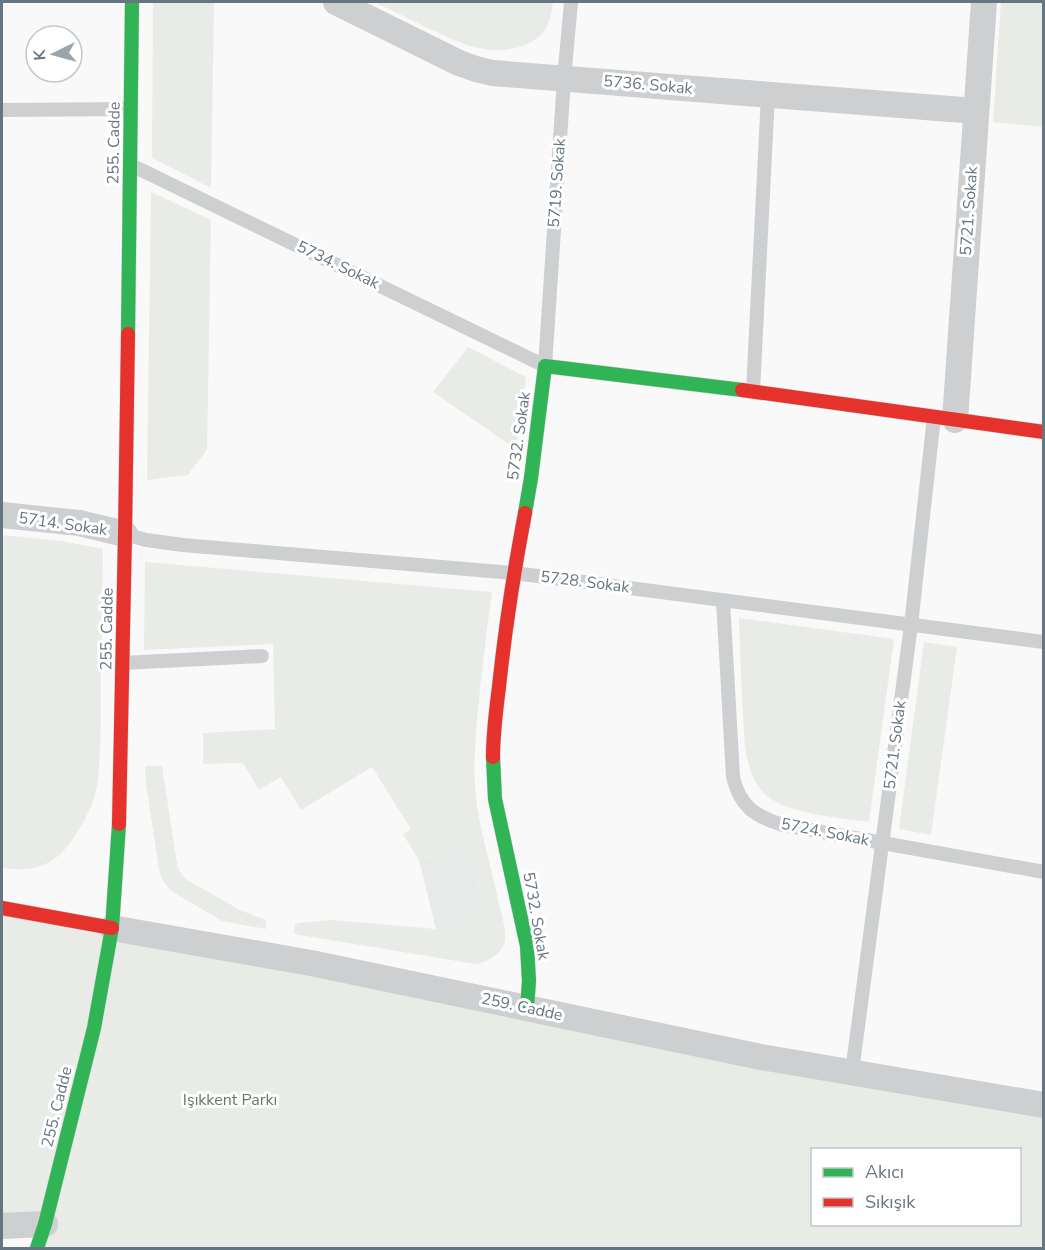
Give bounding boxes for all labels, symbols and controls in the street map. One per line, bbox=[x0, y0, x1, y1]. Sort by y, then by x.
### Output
north arrow bbox=[24, 24, 84, 84]
text: K bbox=[29, 48, 51, 61]
street label: 5736. Sokak bbox=[603, 70, 694, 100]
street label: 255. Cadde bbox=[102, 101, 126, 185]
street label: 5719. Sokak bbox=[543, 137, 571, 228]
street label: 5721. Sokak bbox=[955, 165, 983, 256]
street label: 5734. Sokak bbox=[293, 236, 384, 295]
street label: 5732. Sokak bbox=[502, 389, 536, 482]
street label: 5714. Sokak bbox=[17, 507, 110, 541]
street label: 5728. Sokak bbox=[539, 566, 632, 598]
street label: 255. Cadde bbox=[95, 587, 119, 671]
street label: 5721. Sokak bbox=[879, 698, 911, 791]
street label: 5724. Sokak bbox=[779, 813, 872, 852]
street label: 5732. Sokak bbox=[517, 870, 555, 963]
street label: 259. Cadde bbox=[479, 988, 565, 1026]
street label: 255. Cadde bbox=[36, 1064, 78, 1150]
park label: Işıkkent Parkı bbox=[183, 1089, 277, 1111]
legend bbox=[811, 1148, 1021, 1226]
text: Akıcı bbox=[865, 1160, 904, 1184]
text: Sıkışık bbox=[865, 1190, 916, 1214]

